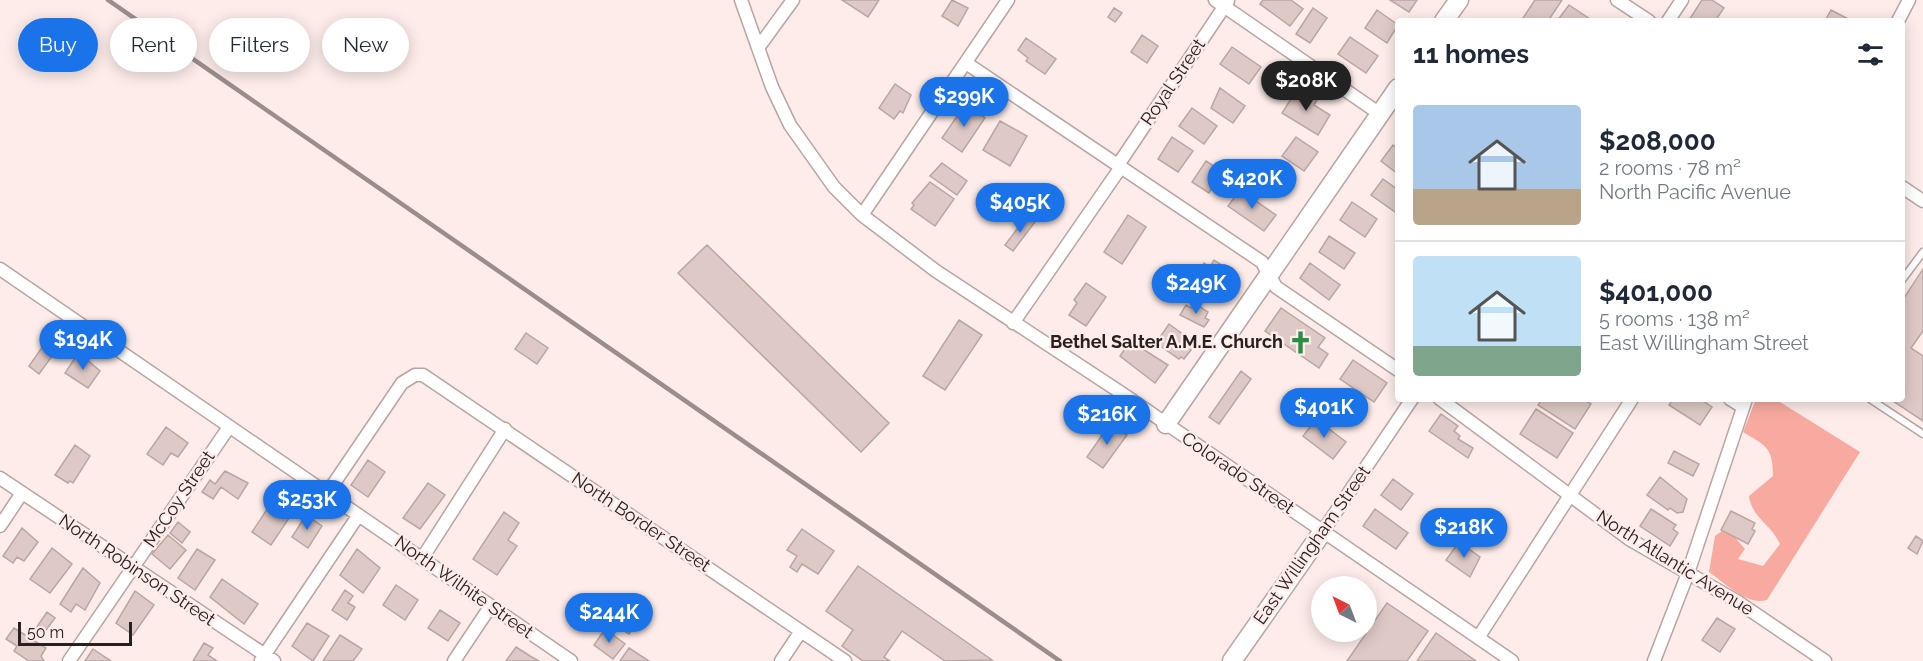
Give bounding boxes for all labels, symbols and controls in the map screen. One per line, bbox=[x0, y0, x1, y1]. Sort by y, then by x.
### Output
chip: Buy bbox=[18, 18, 98, 72]
chip: Rent bbox=[110, 18, 197, 72]
chip: Filters bbox=[209, 18, 310, 72]
chip: New bbox=[322, 18, 409, 72]
street label: Royal Street bbox=[1136, 34, 1209, 129]
icon: filters bbox=[1854, 38, 1887, 71]
text: 11 homes bbox=[1413, 39, 1529, 69]
pin: $208K bbox=[1264, 61, 1348, 112]
text: $208K bbox=[1275, 68, 1337, 92]
pin: $299K bbox=[922, 77, 1006, 128]
text: $299K bbox=[934, 84, 994, 108]
text: $208,000 bbox=[1599, 126, 1716, 156]
icon: home bbox=[1461, 129, 1533, 201]
text: 2 rooms · 78 m² bbox=[1599, 156, 1741, 180]
pin: $420K bbox=[1210, 159, 1294, 210]
text: $420K bbox=[1221, 166, 1283, 190]
text: North Pacific Avenue bbox=[1599, 180, 1791, 204]
pin: $405K bbox=[978, 183, 1062, 234]
text: $405K bbox=[990, 190, 1050, 214]
pin: $249K bbox=[1154, 264, 1238, 315]
text: $249K bbox=[1166, 271, 1226, 295]
text: $401,000 bbox=[1599, 277, 1713, 307]
icon: home bbox=[1461, 280, 1533, 352]
text: 5 rooms · 138 m² bbox=[1599, 307, 1750, 331]
pin: $194K bbox=[41, 320, 125, 371]
text: $194K bbox=[53, 327, 113, 351]
church icon: Bethel Salter A.M.E. Church bbox=[1288, 329, 1314, 355]
place label: Bethel Salter A.M.E. Church bbox=[1050, 331, 1283, 352]
text: East Willingham Street bbox=[1599, 331, 1809, 355]
pin: $401K bbox=[1282, 388, 1366, 439]
pin: $216K bbox=[1065, 395, 1149, 446]
text: $401K bbox=[1294, 395, 1354, 419]
text: $216K bbox=[1077, 402, 1137, 426]
street label: Colorado Street bbox=[1178, 427, 1299, 518]
street label: McCoy Street bbox=[139, 446, 219, 551]
street label: East Willingham Street bbox=[1249, 461, 1374, 628]
street label: North Border Street bbox=[568, 467, 715, 576]
pin: $253K bbox=[265, 480, 349, 531]
text: $253K bbox=[277, 487, 337, 511]
street label: North Atlantic Avenue bbox=[1593, 506, 1758, 620]
pin: $218K bbox=[1422, 508, 1506, 559]
street label: North Robinson Street bbox=[55, 509, 219, 630]
text: $218K bbox=[1434, 515, 1494, 539]
street label: North Wilhite Street bbox=[391, 531, 538, 642]
north arrow bbox=[1311, 576, 1377, 642]
map controls bbox=[1311, 576, 1377, 642]
pin: $244K bbox=[567, 593, 651, 644]
text: $244K bbox=[579, 600, 639, 624]
scale bar bbox=[18, 619, 132, 646]
text: 50 m bbox=[27, 623, 64, 642]

